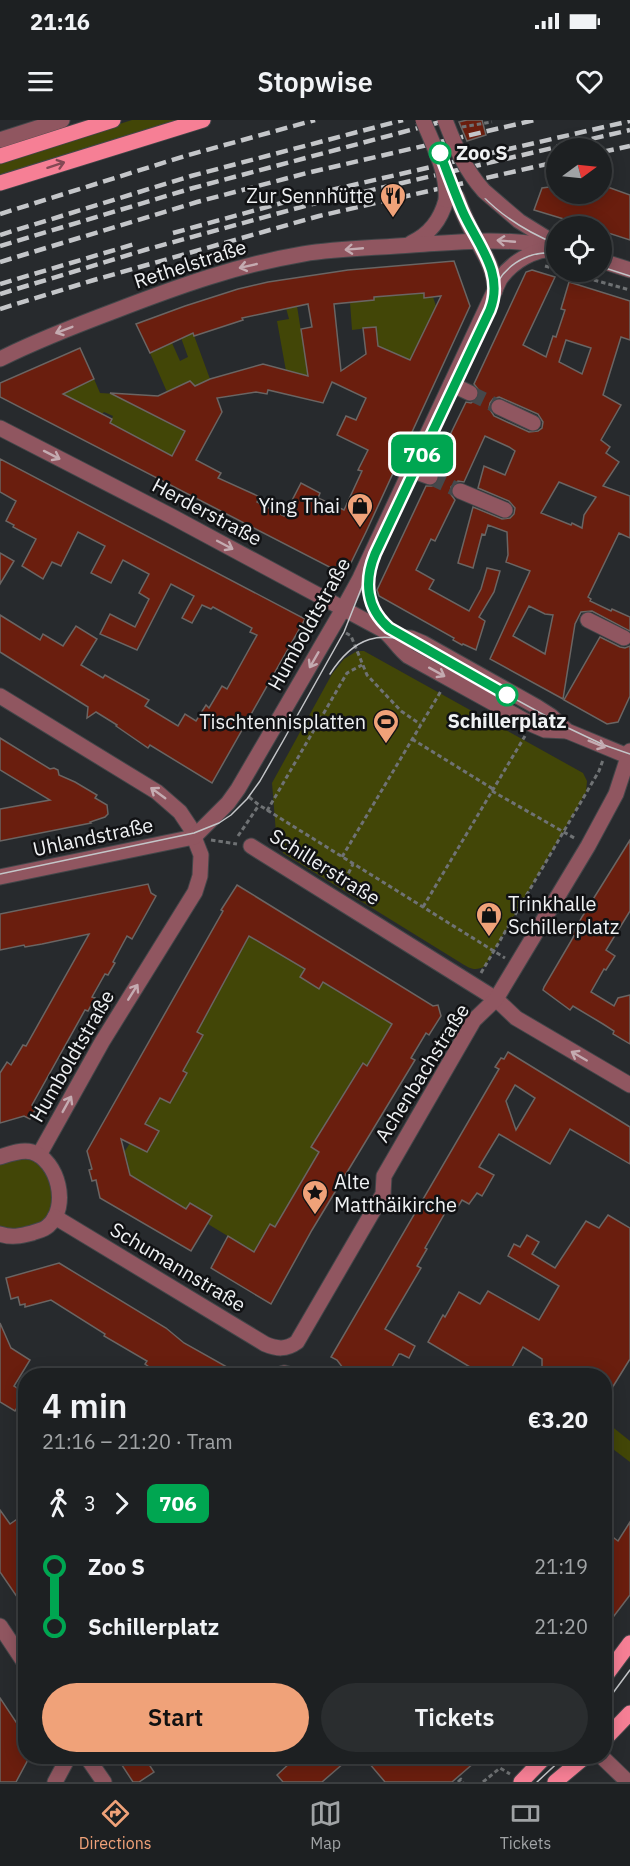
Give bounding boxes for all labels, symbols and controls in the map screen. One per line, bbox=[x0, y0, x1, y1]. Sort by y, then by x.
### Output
text: 21:16 bbox=[30, 7, 90, 36]
text: Stopwise bbox=[257, 64, 373, 99]
icon: menu bbox=[24, 65, 57, 98]
icon: heart bbox=[573, 65, 606, 98]
north arrow bbox=[546, 138, 612, 204]
map controls bbox=[546, 138, 612, 282]
place label: Zoo S bbox=[456, 139, 508, 166]
marker: Zoo S bbox=[429, 142, 451, 164]
one-way arrow bbox=[46, 158, 65, 169]
restaurant icon: Zur Sennhütte bbox=[378, 181, 408, 219]
place label: Zur Sennhütte bbox=[246, 182, 374, 209]
button: locate bbox=[546, 216, 612, 282]
street label: Rethelstraße bbox=[130, 233, 249, 294]
one-way arrow bbox=[497, 235, 517, 246]
one-way arrow bbox=[345, 244, 365, 255]
one-way arrow bbox=[239, 260, 258, 272]
one-way arrow bbox=[56, 325, 74, 336]
line badge: 706 bbox=[388, 434, 456, 474]
text: 706 bbox=[403, 440, 441, 468]
one-way arrow bbox=[43, 449, 61, 461]
street label: Herderstraße bbox=[148, 471, 267, 552]
shop icon: Ying Thai bbox=[345, 491, 375, 529]
place label: Ying Thai bbox=[258, 492, 340, 519]
one-way arrow bbox=[215, 540, 233, 551]
street label: Humboldtstraße bbox=[261, 552, 356, 695]
one-way arrow bbox=[307, 651, 319, 668]
one-way arrow bbox=[427, 667, 445, 678]
marker: Schillerplatz bbox=[496, 684, 518, 706]
sports icon: Tischtennisplatten bbox=[371, 707, 401, 745]
place label: Schillerplatz bbox=[447, 707, 567, 734]
place label: Tischtennisplatten bbox=[199, 708, 366, 735]
one-way arrow bbox=[588, 739, 606, 750]
one-way arrow bbox=[150, 787, 166, 800]
street label: Uhlandstraße bbox=[30, 811, 156, 862]
street label: Schillerstraße bbox=[265, 822, 386, 911]
place label: Trinkhalle Schillerplatz bbox=[508, 890, 619, 940]
shop icon: Trinkhalle Schillerplatz bbox=[474, 900, 504, 938]
one-way arrow bbox=[127, 984, 139, 1001]
street label: Humboldtstraße bbox=[23, 985, 120, 1127]
street label: Achenbachstraße bbox=[368, 998, 475, 1147]
one-way arrow bbox=[571, 1049, 588, 1061]
one-way arrow bbox=[61, 1096, 73, 1113]
place label: Alte Matthäikirche bbox=[334, 1168, 457, 1218]
place icon: Alte Matthäikirche bbox=[300, 1178, 330, 1216]
street label: Schumannstraße bbox=[105, 1215, 251, 1318]
text: 4 min bbox=[42, 1384, 127, 1427]
text: €3.20 bbox=[528, 1405, 588, 1434]
text: 21:16 – 21:20 · Tram bbox=[42, 1428, 233, 1455]
icon: walk bbox=[42, 1487, 75, 1520]
icon: forward bbox=[105, 1487, 138, 1520]
text: 706 bbox=[159, 1489, 197, 1517]
text: 3 bbox=[84, 1490, 96, 1517]
text: Zoo S bbox=[88, 1552, 145, 1581]
text: 21:19 bbox=[534, 1553, 588, 1580]
text: Schillerplatz bbox=[88, 1612, 219, 1641]
text: 21:20 bbox=[534, 1613, 588, 1640]
button: Start bbox=[42, 1683, 309, 1752]
button: Tickets bbox=[321, 1683, 588, 1752]
tab: Directions bbox=[79, 1797, 152, 1853]
tab: Map bbox=[309, 1797, 342, 1853]
tab: Tickets bbox=[500, 1797, 551, 1853]

